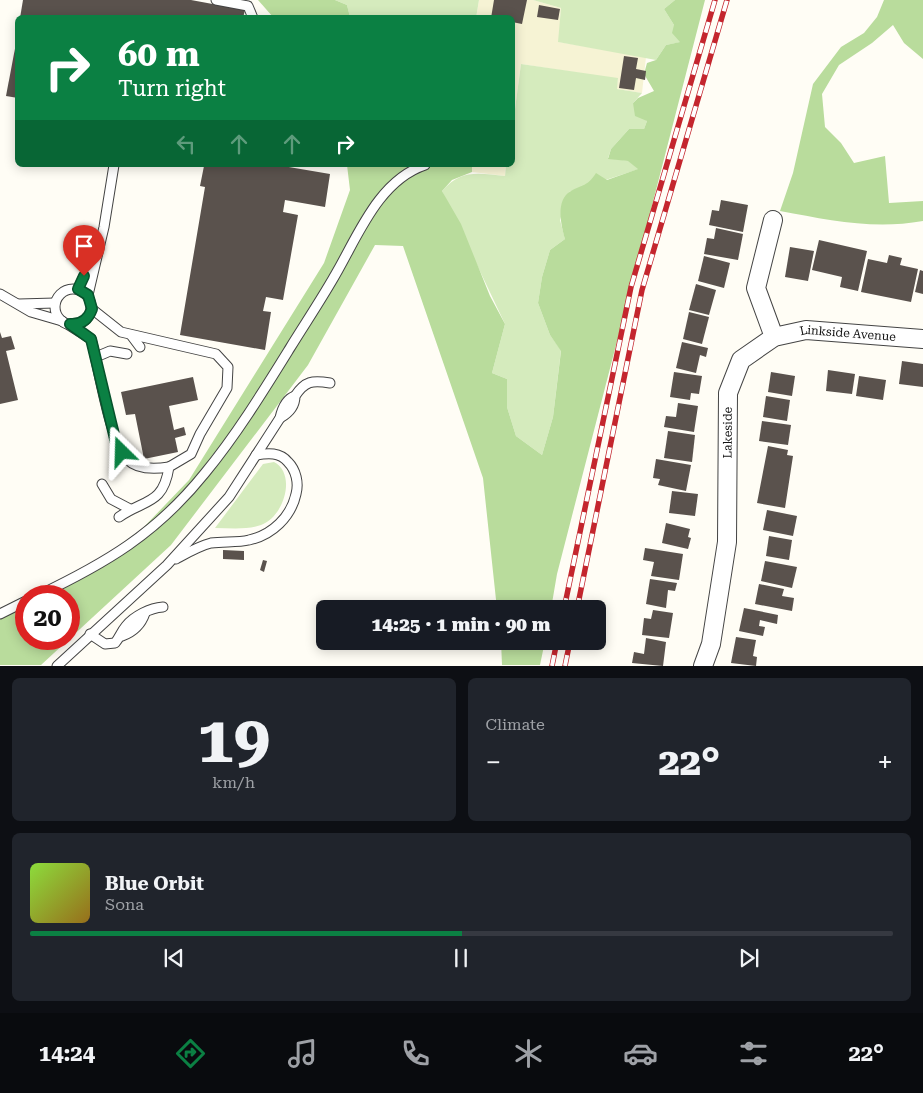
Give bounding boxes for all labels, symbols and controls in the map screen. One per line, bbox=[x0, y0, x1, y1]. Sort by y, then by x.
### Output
text: 60 m bbox=[118, 34, 200, 75]
icon: right bbox=[35, 35, 100, 100]
text: Turn right bbox=[118, 76, 226, 101]
icon: left bbox=[172, 130, 200, 158]
icon: ahead bbox=[225, 130, 253, 158]
icon: ahead bbox=[278, 130, 306, 158]
icon: right bbox=[331, 130, 359, 158]
pin bbox=[63, 225, 105, 276]
icon: arrive bbox=[70, 232, 98, 260]
street label: Linkside Avenue bbox=[798, 323, 897, 344]
street label: Lakeside bbox=[721, 406, 735, 459]
position arrow bbox=[95, 425, 147, 477]
speed limit sign: 20 bbox=[15, 585, 80, 650]
text: 14:25 · 1 min · 90 m bbox=[372, 613, 550, 636]
text: 19 bbox=[197, 702, 270, 778]
text: Climate bbox=[486, 715, 545, 734]
text: 22° bbox=[658, 740, 720, 784]
text: − bbox=[486, 746, 501, 779]
text: + bbox=[877, 746, 893, 779]
text: km/h bbox=[212, 773, 255, 792]
text: Blue Orbit bbox=[105, 872, 204, 895]
text: Sona bbox=[105, 895, 144, 914]
icon: previous bbox=[160, 944, 188, 972]
icon: pause bbox=[447, 944, 475, 972]
icon: next bbox=[735, 944, 763, 972]
icon: directions bbox=[173, 1036, 208, 1071]
icon: music bbox=[285, 1036, 320, 1071]
icon: phone bbox=[398, 1036, 433, 1071]
icon: climate bbox=[511, 1036, 546, 1071]
icon: car bbox=[623, 1036, 658, 1071]
icon: filters bbox=[736, 1036, 771, 1071]
text: 14:24 bbox=[39, 1041, 95, 1066]
text: 22° bbox=[848, 1041, 884, 1066]

